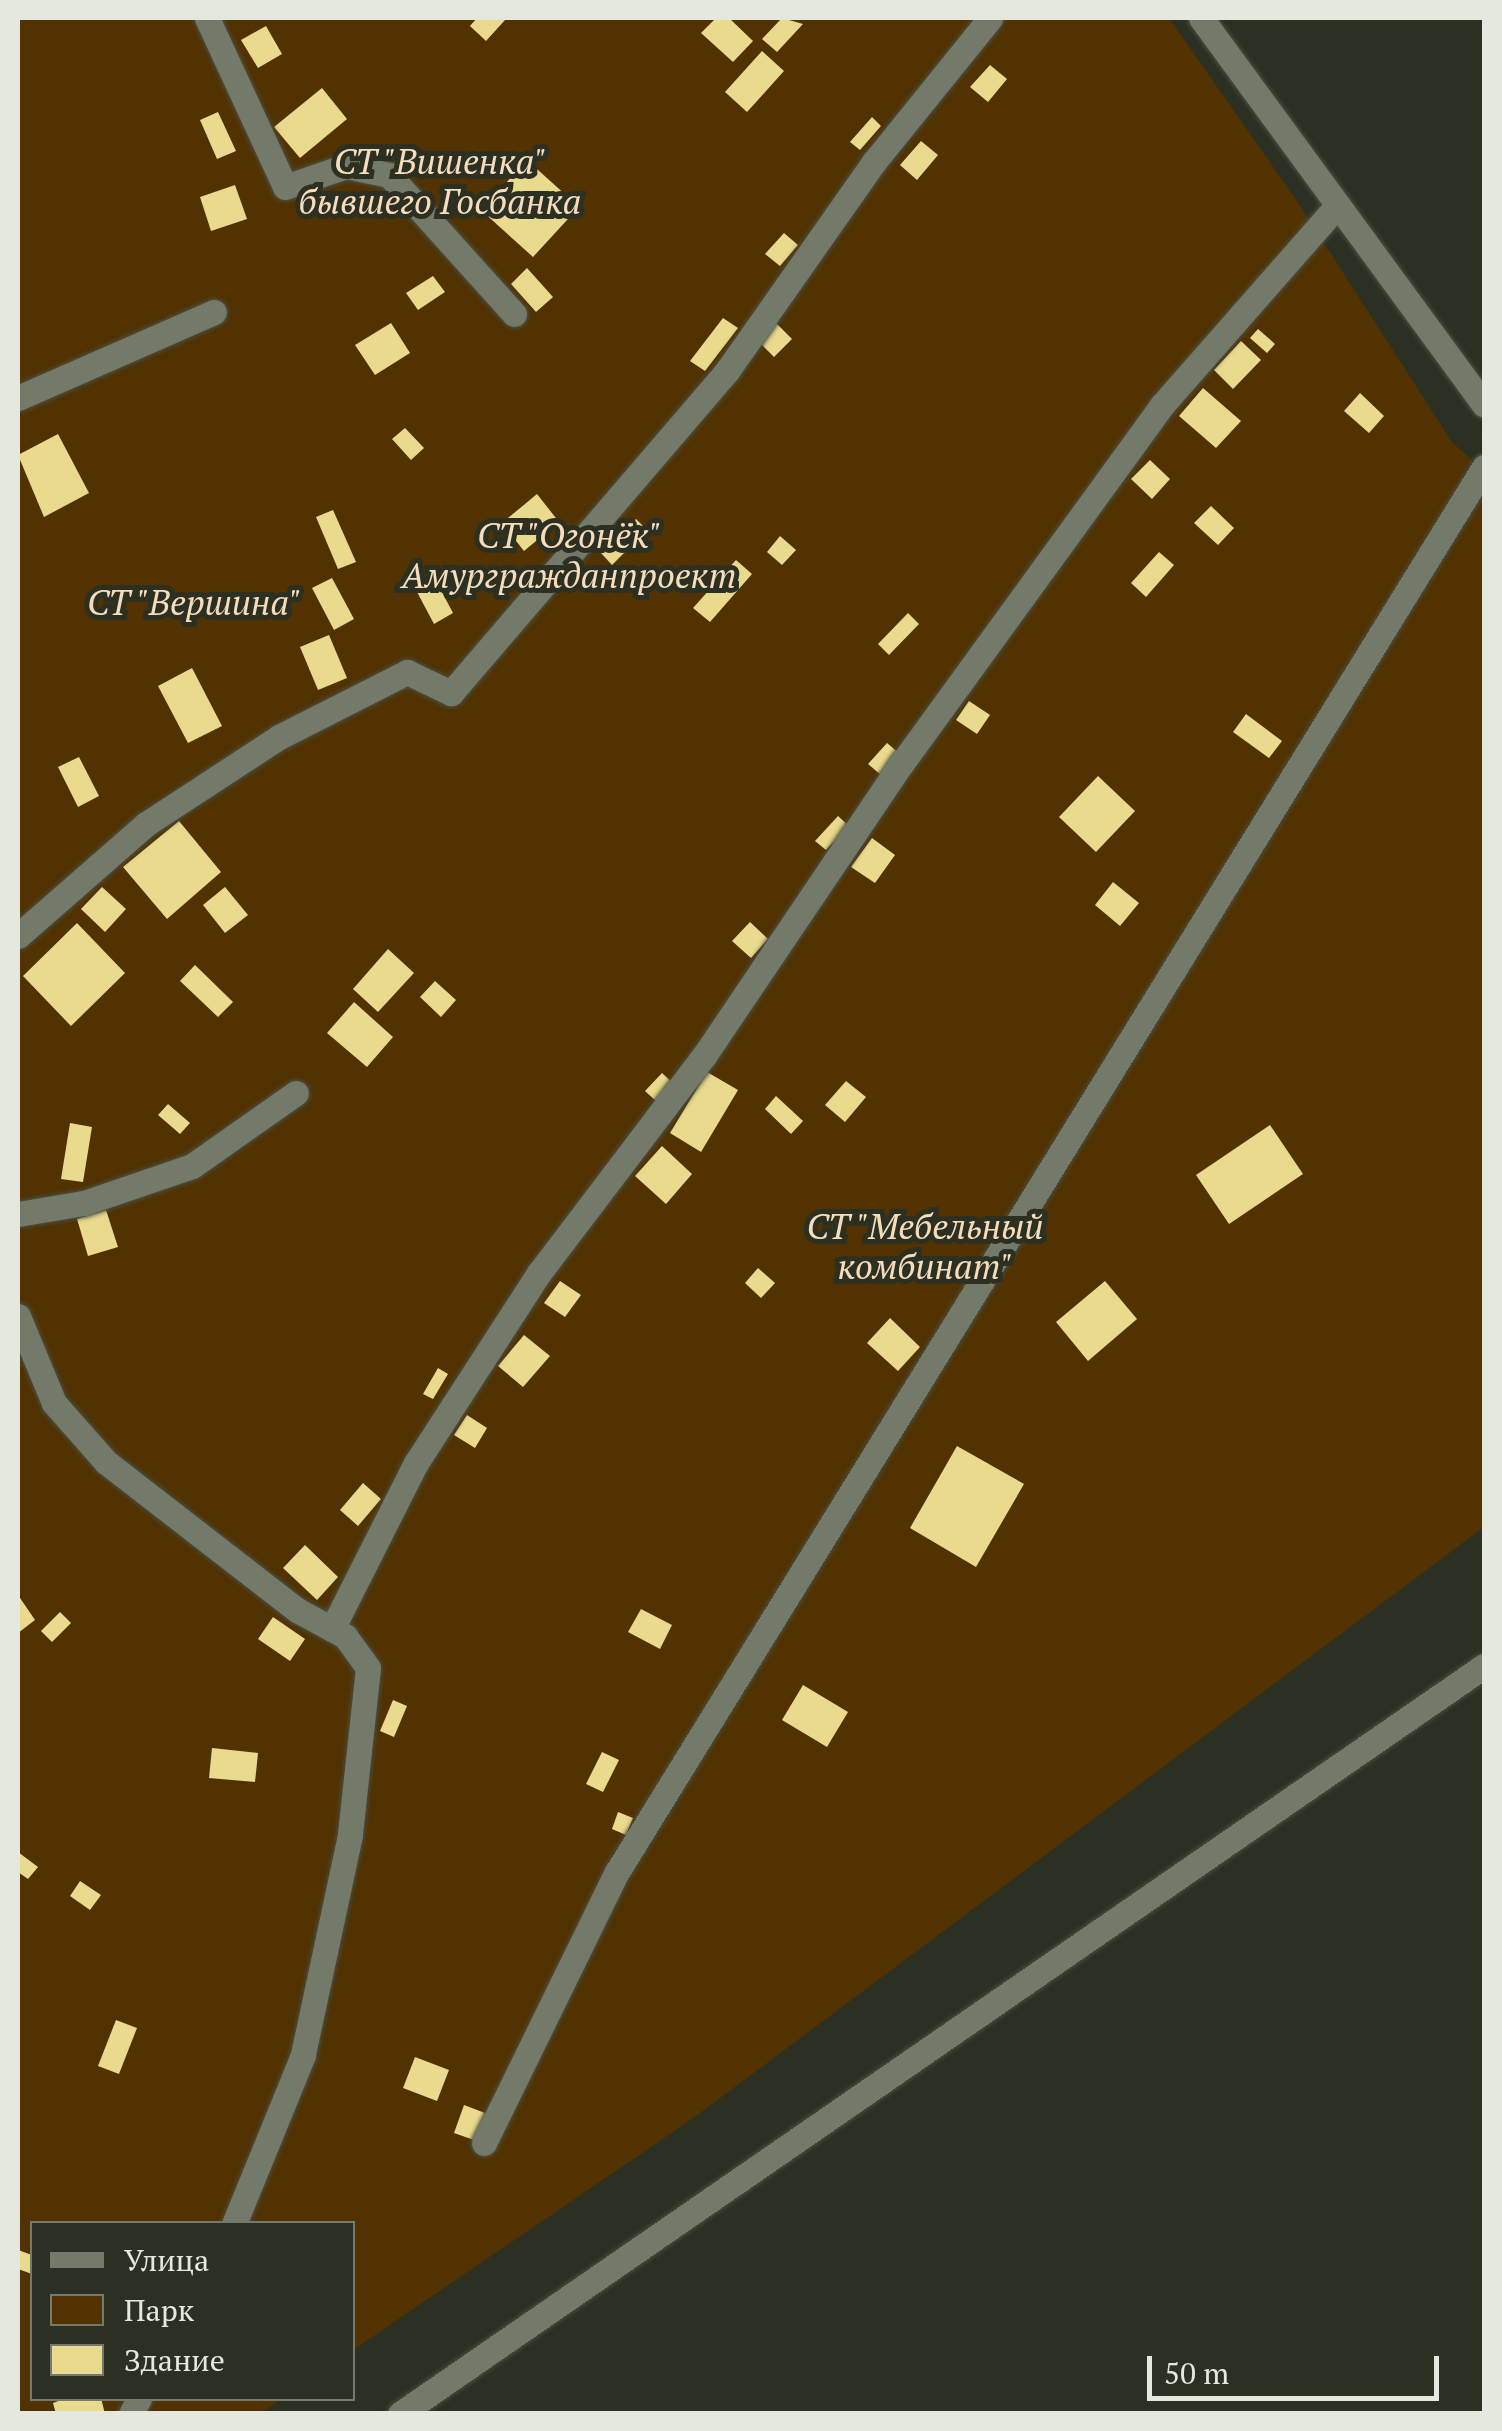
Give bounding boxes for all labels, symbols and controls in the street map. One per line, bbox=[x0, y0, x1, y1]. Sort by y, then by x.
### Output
park label: СТ "Вишенка" бывшего Госбанка bbox=[299, 140, 581, 222]
park label: СТ "Огонёк" Амургражданпроект bbox=[402, 514, 736, 596]
park label: СТ "Вершина" bbox=[86, 581, 302, 623]
park label: СТ "Мебельный комбинат" bbox=[806, 1205, 1044, 1287]
legend bbox=[30, 2221, 355, 2401]
text: Улица bbox=[124, 2240, 209, 2280]
text: Парк bbox=[124, 2290, 194, 2330]
scale bar bbox=[1152, 2336, 1444, 2398]
text: Здание bbox=[124, 2340, 225, 2380]
text: 50 m bbox=[1164, 2353, 1229, 2393]

